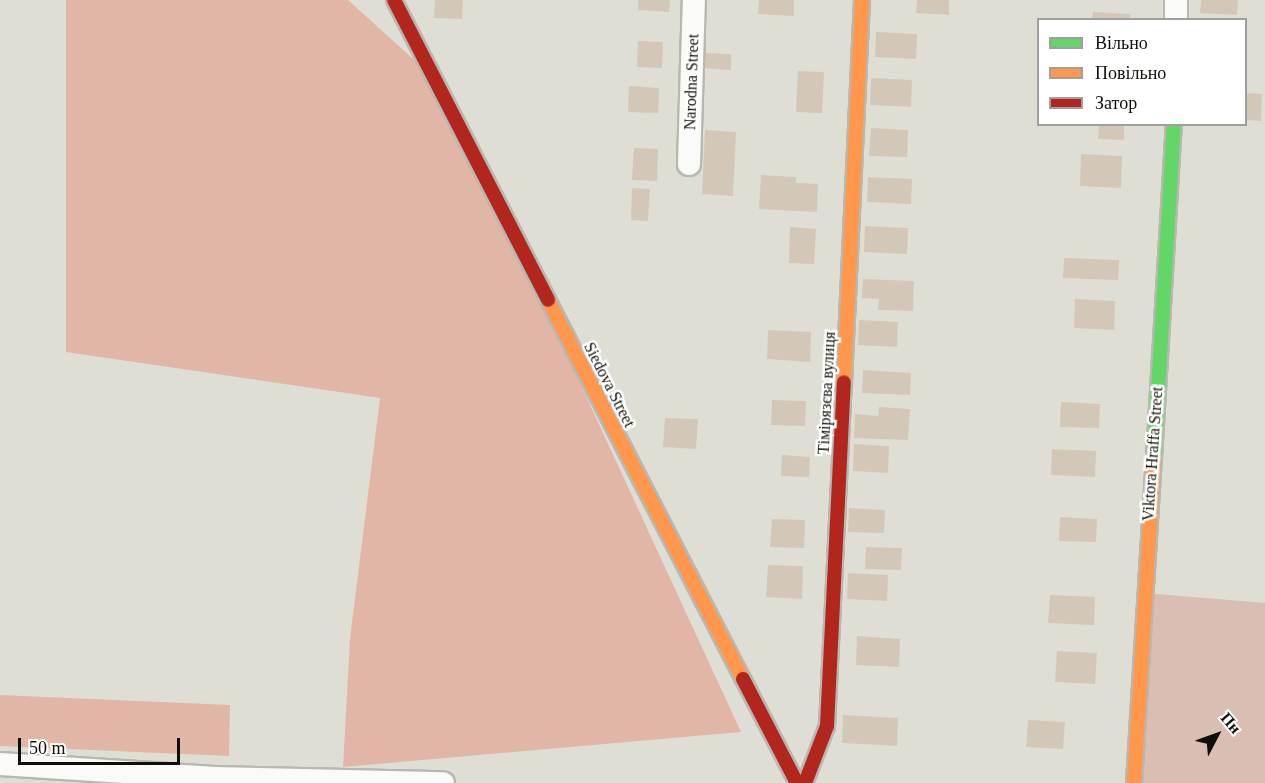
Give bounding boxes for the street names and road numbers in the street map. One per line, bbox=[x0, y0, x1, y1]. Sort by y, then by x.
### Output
street label: Narodna Street bbox=[681, 33, 703, 131]
street label: Тімірязєва вулиця bbox=[814, 331, 840, 455]
street label: Siedova Street bbox=[579, 339, 639, 431]
street label: Viktora Hraffa Street bbox=[1139, 386, 1167, 522]

